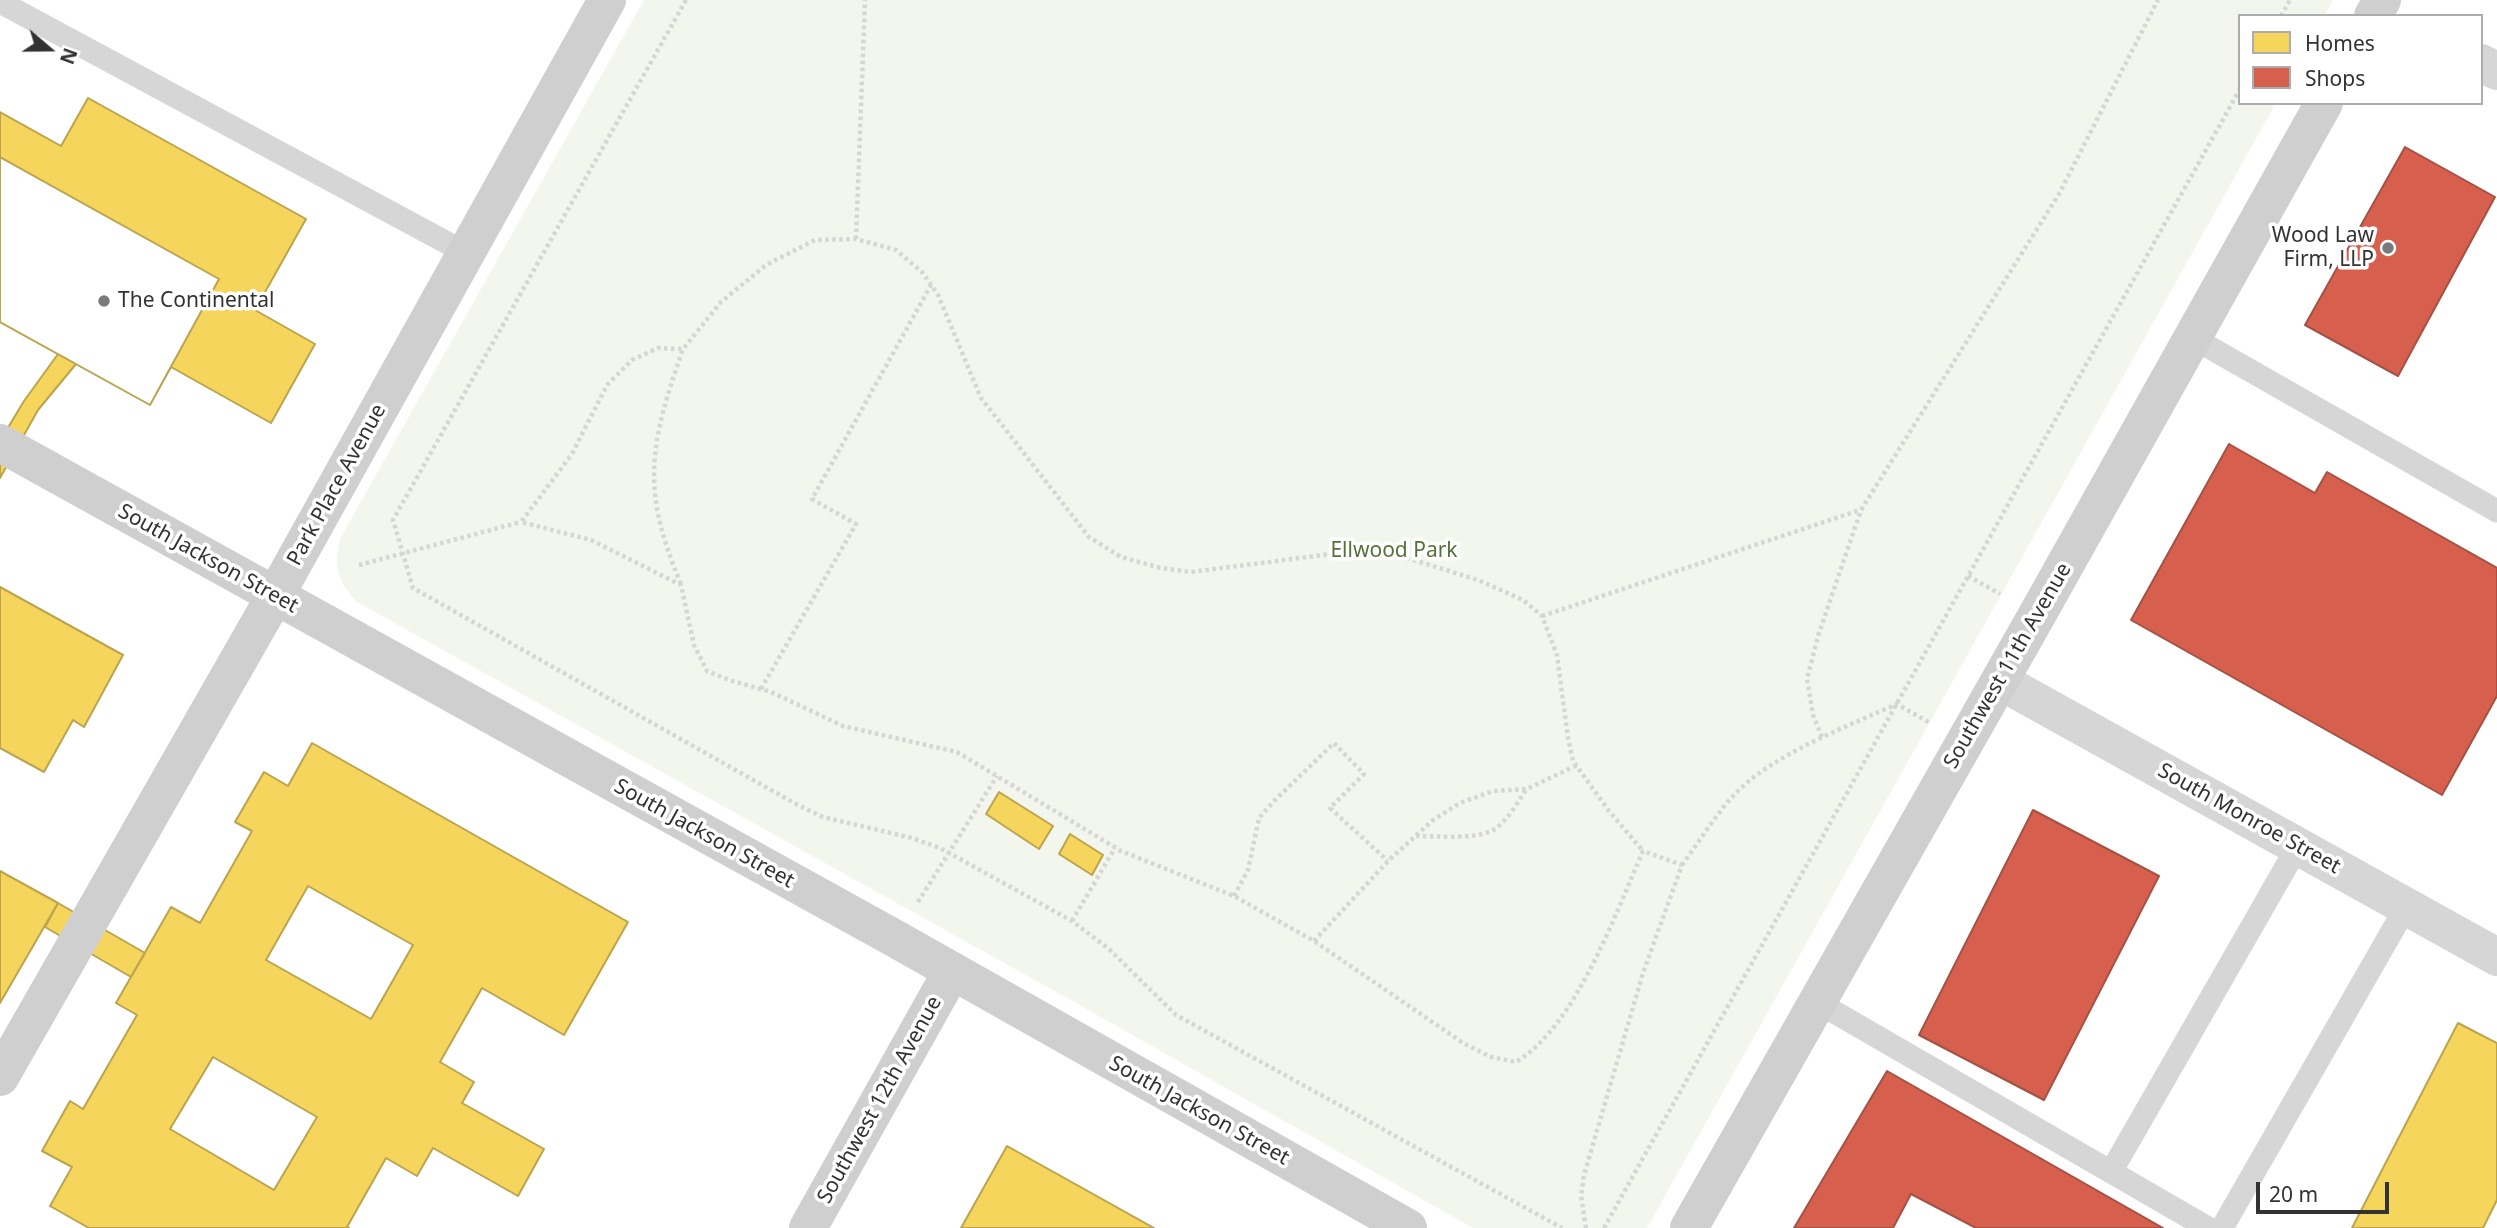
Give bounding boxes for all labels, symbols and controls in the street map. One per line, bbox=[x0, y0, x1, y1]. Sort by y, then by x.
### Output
north arrow bbox=[14, 14, 84, 84]
legend bbox=[2238, 14, 2483, 105]
text: Homes bbox=[2305, 29, 2375, 57]
text: N bbox=[54, 44, 84, 68]
text: Shops bbox=[2305, 64, 2365, 92]
place label: Wood Law Firm, LLP bbox=[2272, 223, 2374, 273]
marker: Wood Law Firm, LLP bbox=[2380, 240, 2396, 256]
place label: The Continental bbox=[118, 288, 274, 314]
marker: The Continental bbox=[96, 293, 112, 309]
street label: Park Place Avenue bbox=[282, 400, 392, 570]
street label: South Jackson Street bbox=[114, 499, 302, 619]
park label: Ellwood Park bbox=[1330, 538, 1458, 564]
street label: Southwest 11th Avenue bbox=[1939, 559, 2077, 773]
street label: South Monroe Street bbox=[2153, 758, 2345, 880]
street label: South Jackson Street bbox=[610, 774, 798, 894]
street label: Southwest 12th Avenue bbox=[813, 992, 947, 1208]
street label: South Jackson Street bbox=[1105, 1051, 1293, 1171]
scale bar bbox=[2259, 1168, 2392, 1212]
text: 20 m bbox=[2269, 1180, 2318, 1208]

